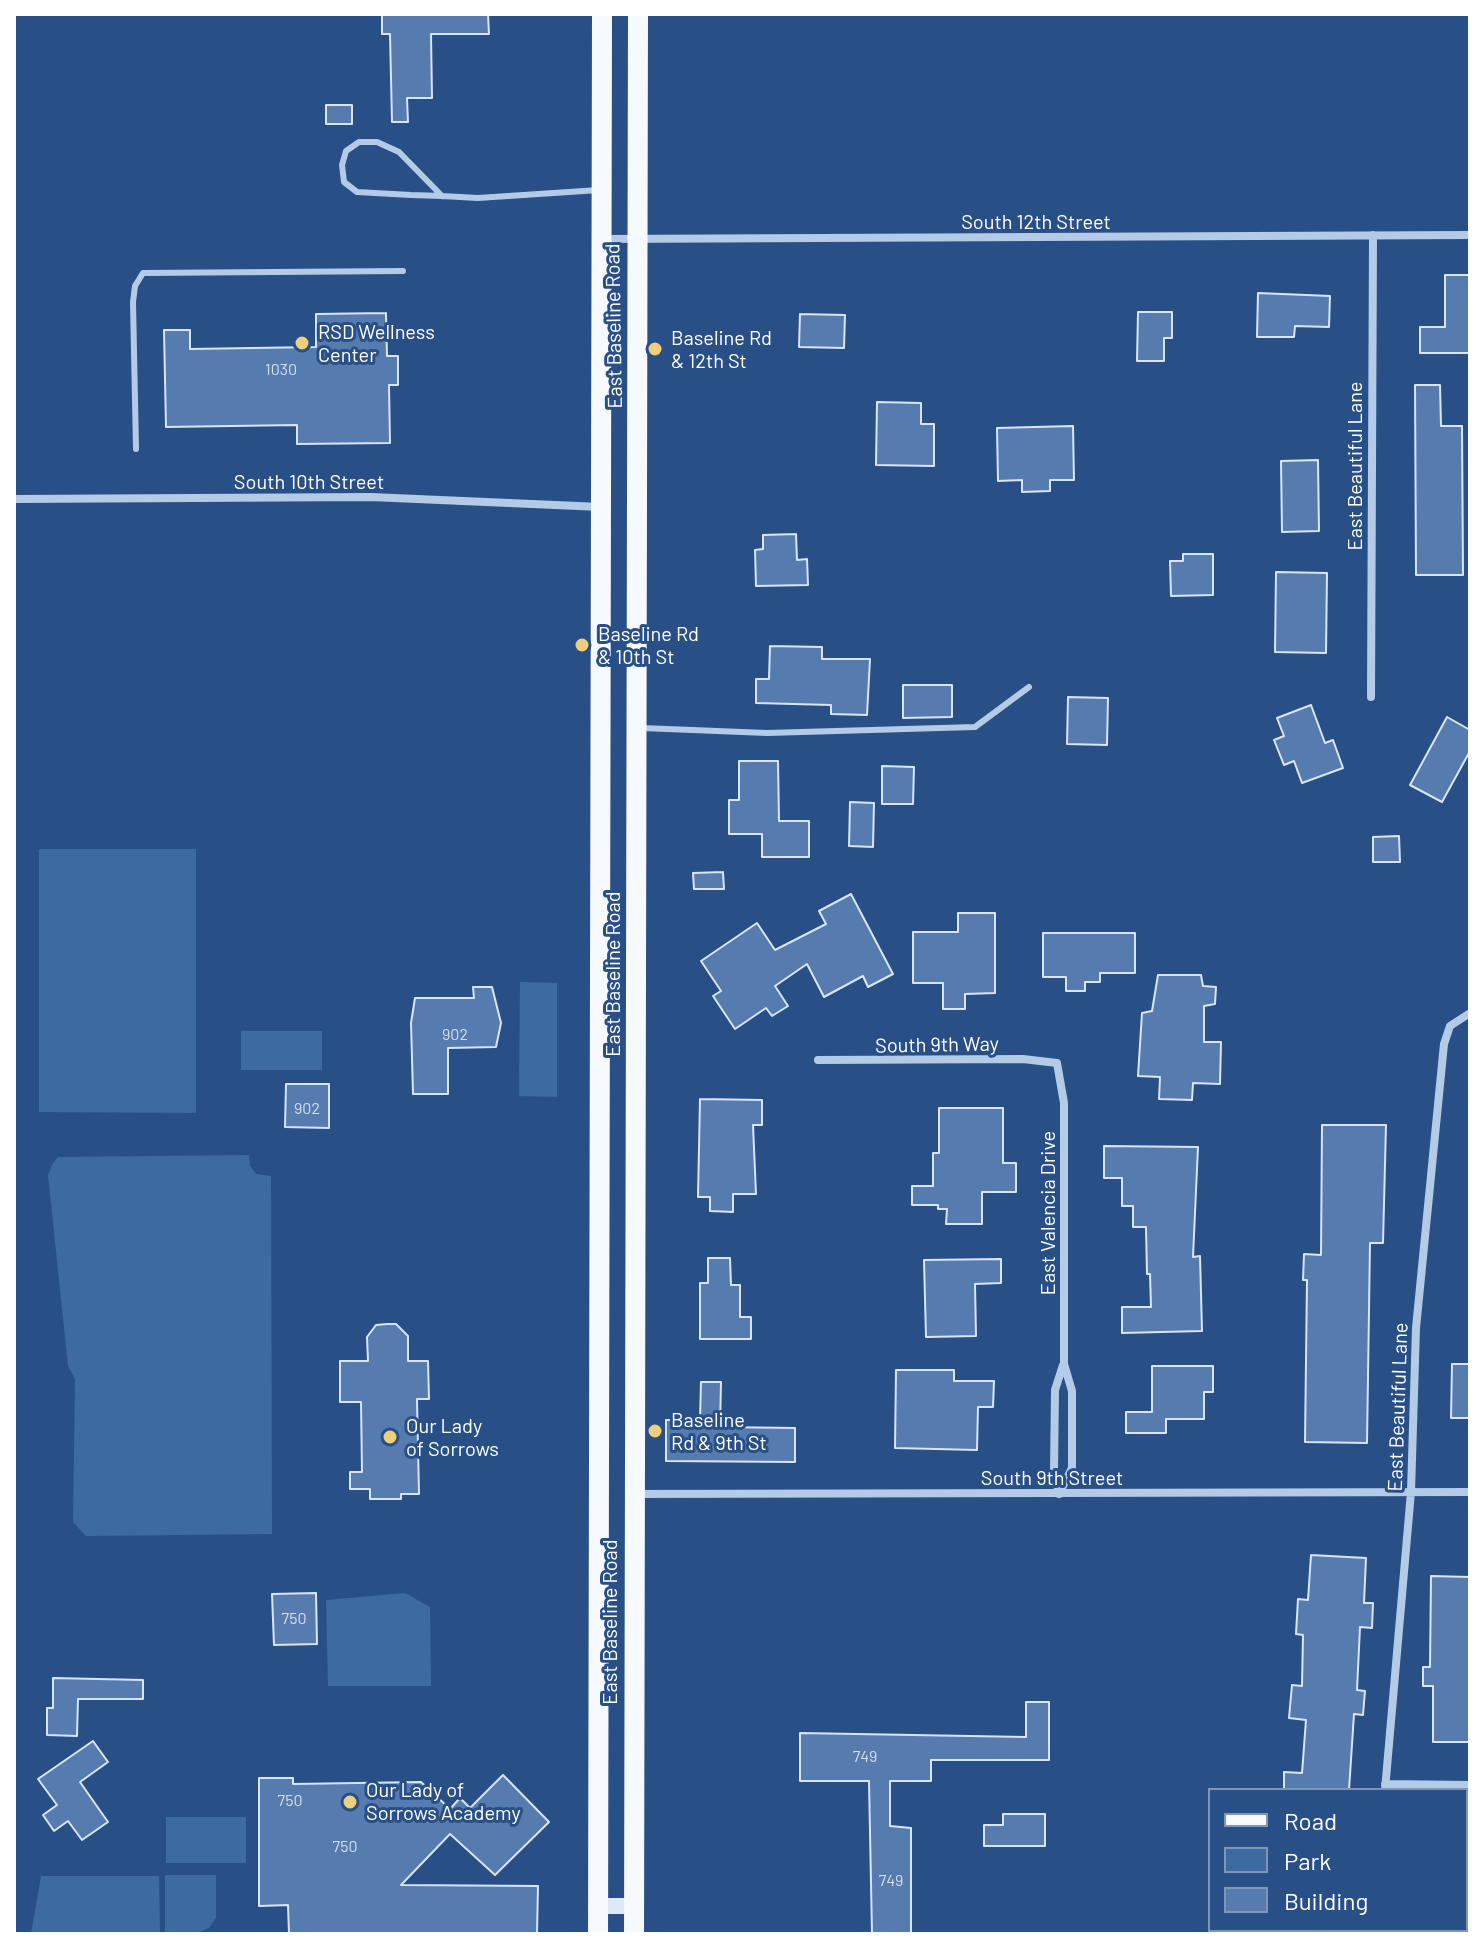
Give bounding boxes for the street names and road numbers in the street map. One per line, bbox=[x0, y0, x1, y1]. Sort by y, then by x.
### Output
street label: South 12th Street bbox=[961, 210, 1111, 234]
street label: East Baseline Road bbox=[601, 243, 627, 409]
street label: East Beautiful Lane bbox=[1343, 382, 1367, 550]
street label: South 10th Street bbox=[234, 470, 384, 494]
street label: East Baseline Road bbox=[601, 891, 625, 1057]
street label: South 9th Way bbox=[875, 1032, 999, 1058]
street label: East Valencia Drive bbox=[1036, 1131, 1060, 1295]
street label: East Beautiful Lane bbox=[1383, 1322, 1413, 1492]
street label: South 9th Street bbox=[981, 1466, 1123, 1490]
street label: East Baseline Road bbox=[598, 1539, 622, 1705]

